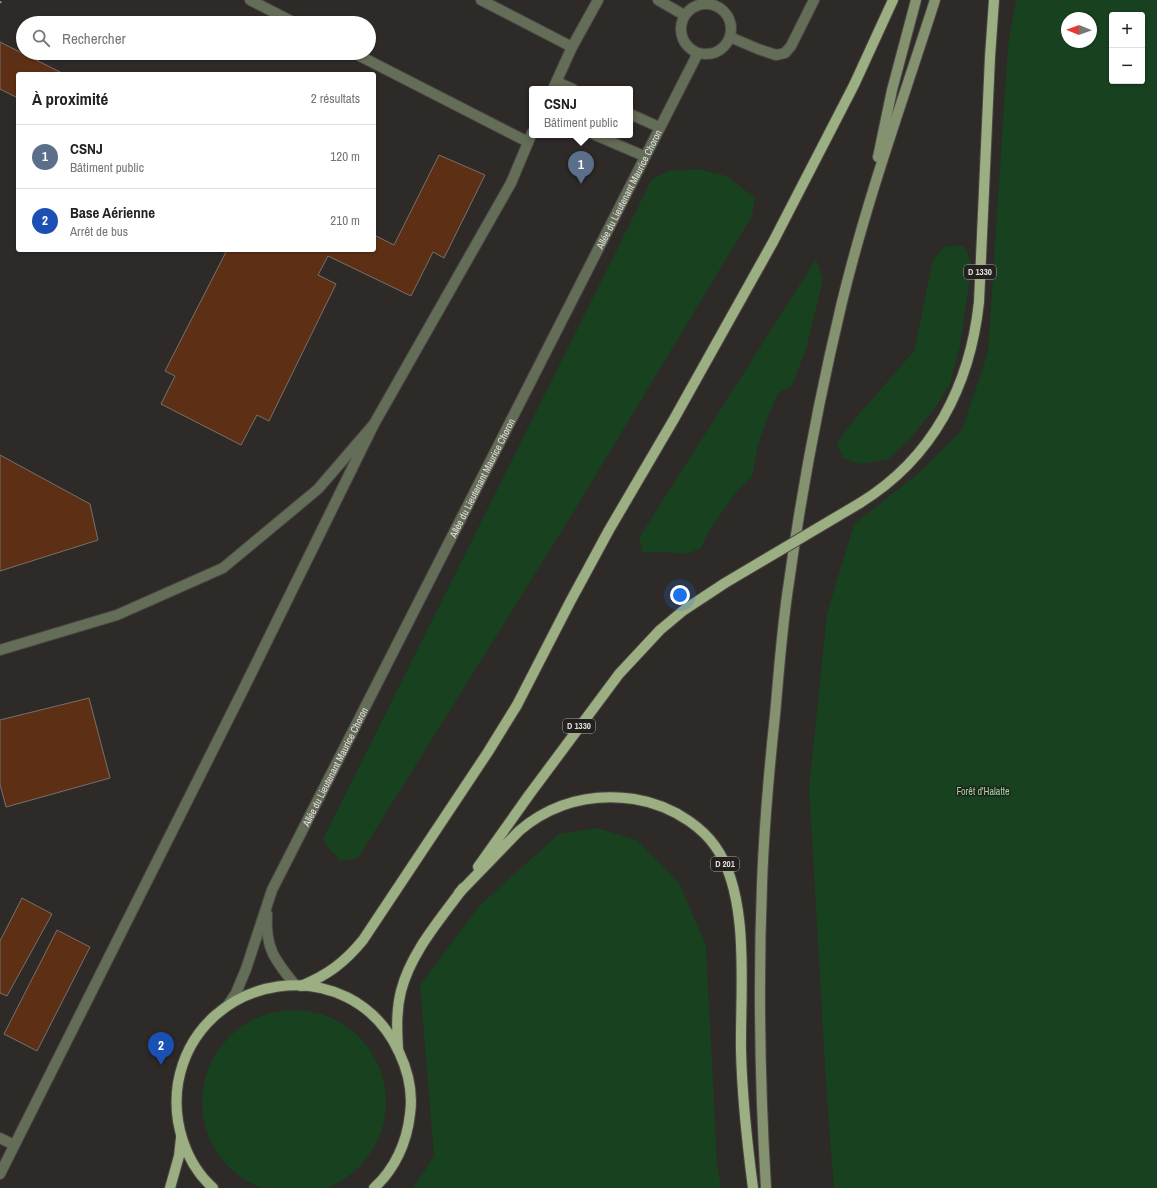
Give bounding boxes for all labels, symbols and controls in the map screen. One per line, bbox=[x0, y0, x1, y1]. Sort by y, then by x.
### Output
north arrow bbox=[1061, 12, 1097, 48]
map controls bbox=[1109, 12, 1145, 84]
button: + bbox=[1109, 12, 1145, 48]
search box bbox=[16, 16, 376, 60]
icon: search bbox=[30, 27, 52, 49]
text: Rechercher bbox=[62, 28, 126, 49]
button: − bbox=[1109, 48, 1145, 84]
popup bbox=[529, 86, 633, 138]
text: À proximité bbox=[32, 87, 108, 110]
text: 2 résultats bbox=[311, 90, 360, 107]
text: CSNJ bbox=[544, 93, 577, 114]
text: Bâtiment public bbox=[544, 114, 618, 131]
street label: Allée du Lieutenant Maurice Choron bbox=[593, 128, 665, 252]
text: CSNJ bbox=[70, 138, 103, 159]
text: 1 bbox=[42, 148, 48, 165]
text: 120 m bbox=[330, 148, 360, 165]
pin: 1 bbox=[568, 151, 594, 184]
text: Bâtiment public bbox=[70, 159, 144, 176]
text: Base Aérienne bbox=[70, 202, 155, 223]
text: 2 bbox=[42, 212, 48, 229]
text: 210 m bbox=[330, 212, 360, 229]
text: Arrêt de bus bbox=[70, 223, 128, 240]
road number: D 1330 bbox=[964, 265, 996, 279]
street label: Allée du Lieutenant Maurice Choron bbox=[446, 416, 518, 541]
your location bbox=[670, 585, 690, 605]
street label: Allée du Lieutenant Maurice Choron bbox=[299, 705, 371, 829]
road number: D 1330 bbox=[563, 719, 595, 733]
park label: Forêt d'Halatte bbox=[956, 785, 1010, 798]
road number: D 201 bbox=[711, 857, 739, 871]
pin: 2 bbox=[148, 1032, 174, 1065]

